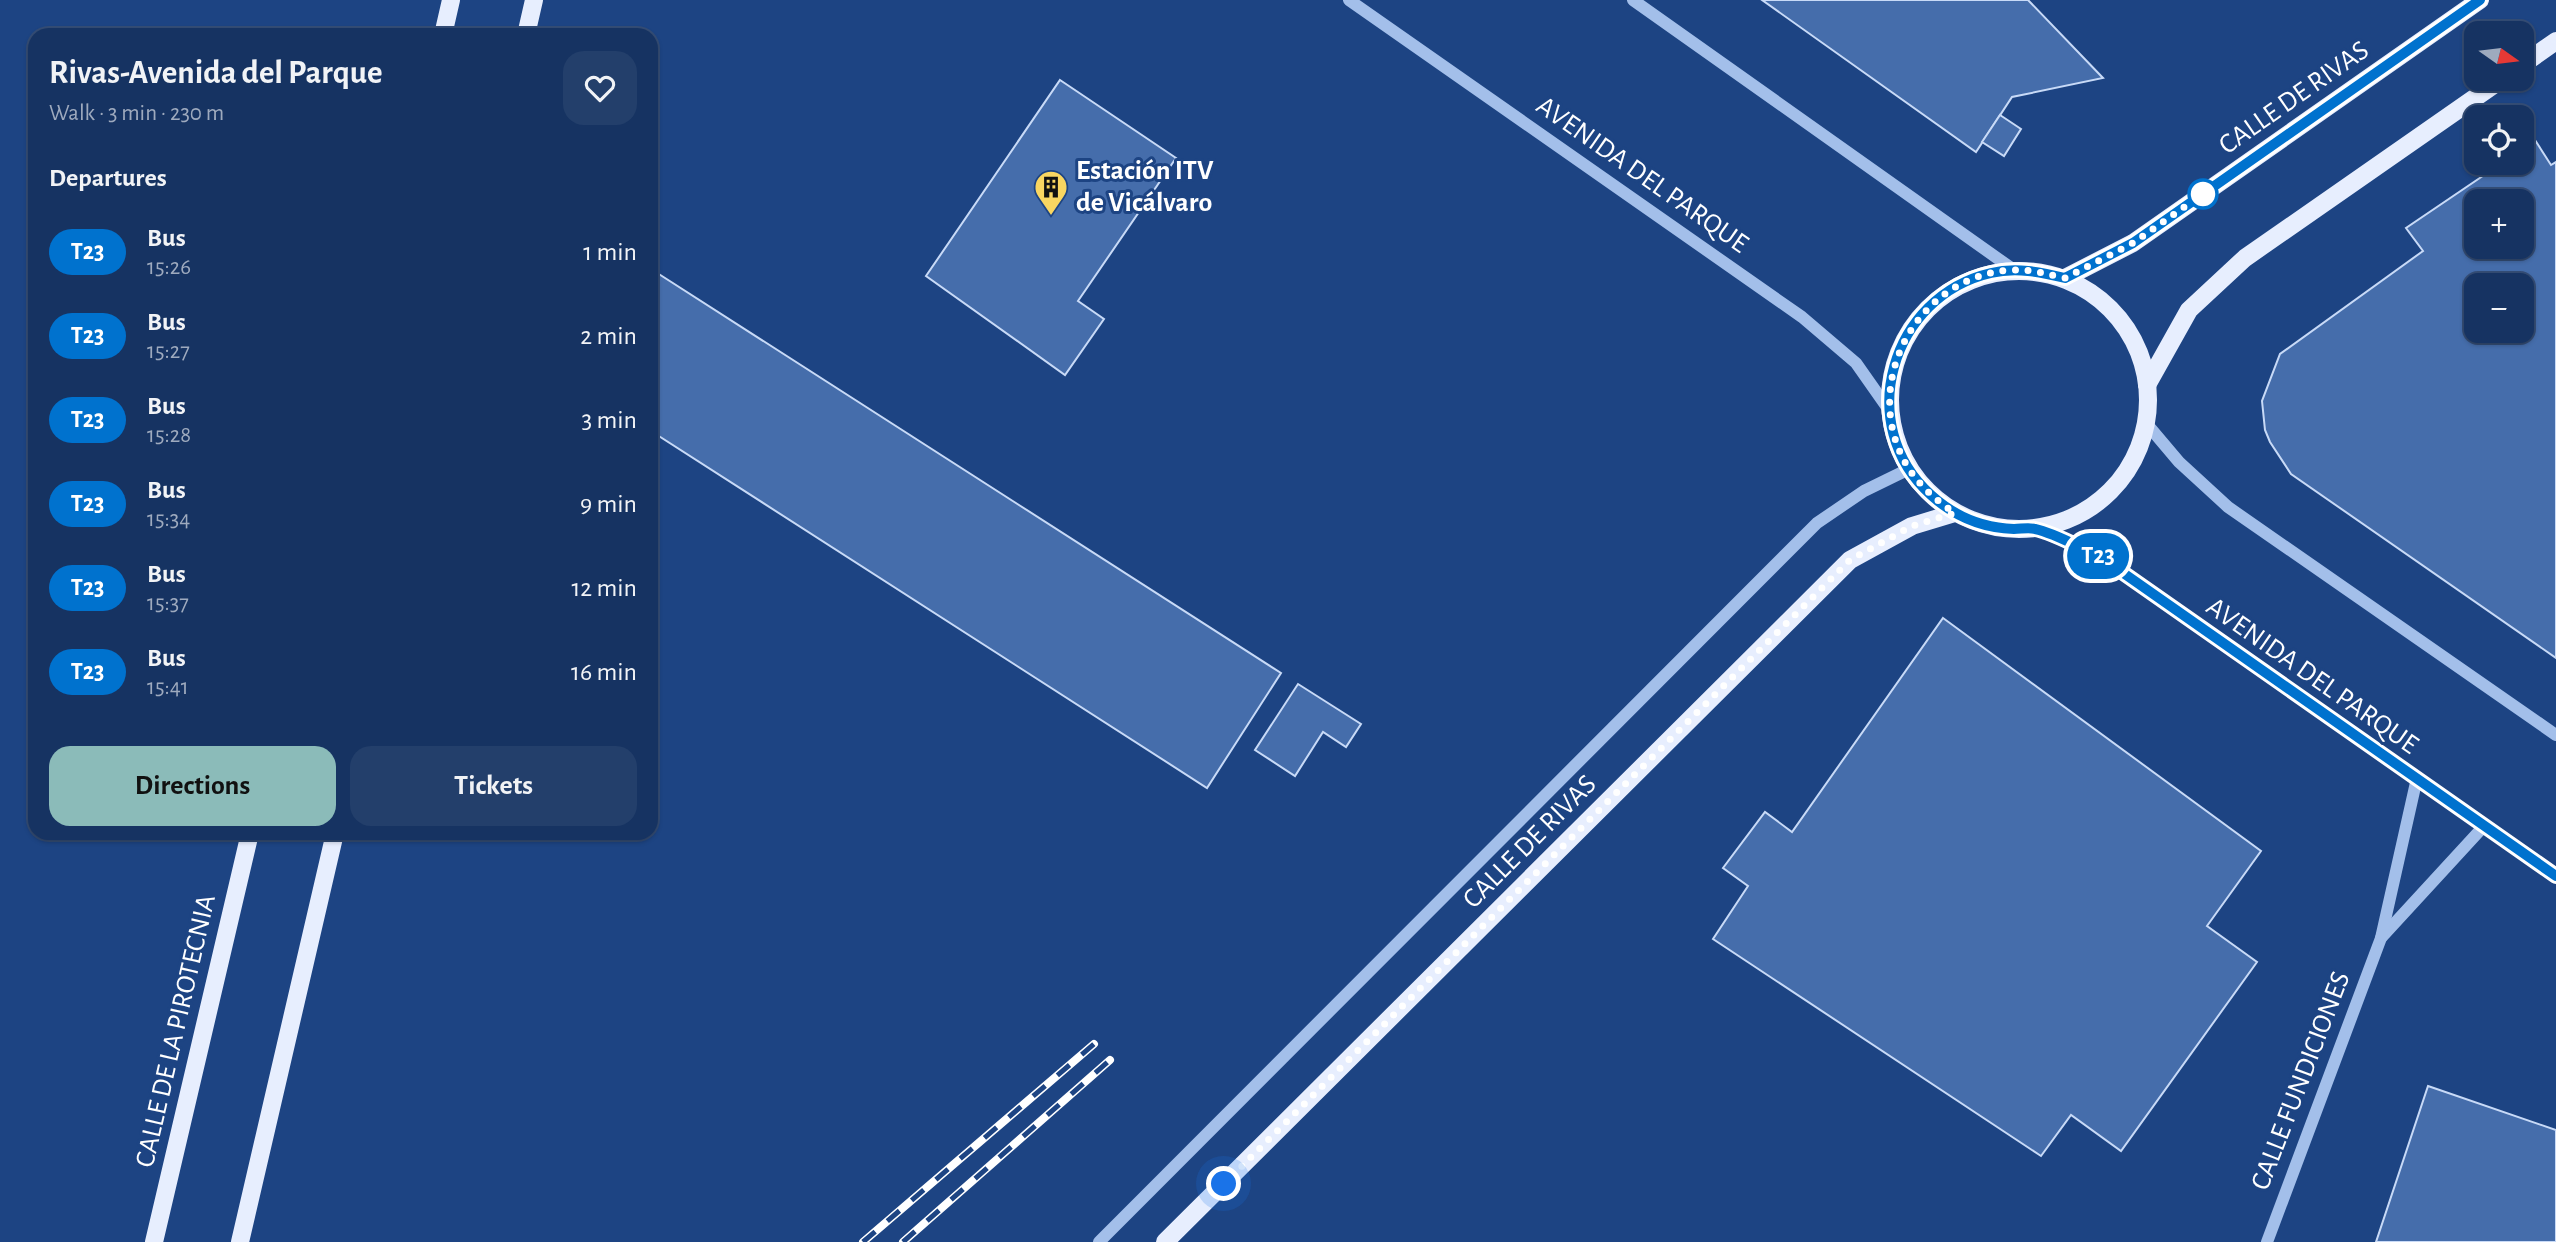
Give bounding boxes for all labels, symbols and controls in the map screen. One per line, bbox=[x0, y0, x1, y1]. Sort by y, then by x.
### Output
north arrow bbox=[2464, 21, 2534, 91]
map controls bbox=[2464, 21, 2534, 343]
street label: CALLE DE RIVAS bbox=[2214, 36, 2374, 160]
button: heart bbox=[563, 51, 637, 125]
text: Rivas-Avenida del Parque bbox=[49, 57, 383, 90]
street label: AVENIDA DEL PARQUE bbox=[1531, 91, 1753, 259]
text: Walk · 3 min · 230 m bbox=[49, 102, 224, 125]
button: locate bbox=[2464, 105, 2534, 175]
place label: Estación ITV de Vicálvaro bbox=[1076, 157, 1214, 217]
text: Departures bbox=[49, 165, 167, 191]
building icon: Estación ITV de Vicálvaro bbox=[1032, 168, 1070, 217]
unlabelled marker bbox=[2188, 179, 2218, 209]
button: + bbox=[2464, 189, 2534, 259]
text: Bus bbox=[147, 225, 186, 251]
text: 1 min bbox=[583, 239, 637, 265]
text: T23 bbox=[71, 240, 104, 264]
text: 15:26 bbox=[147, 256, 191, 279]
button: − bbox=[2464, 273, 2534, 343]
text: Bus bbox=[147, 309, 186, 335]
text: 2 min bbox=[580, 323, 637, 349]
text: T23 bbox=[71, 324, 104, 348]
text: 15:27 bbox=[147, 340, 190, 363]
text: Bus bbox=[147, 393, 186, 419]
text: 3 min bbox=[581, 407, 637, 433]
text: T23 bbox=[71, 408, 104, 432]
text: 15:28 bbox=[147, 424, 191, 447]
text: Bus bbox=[147, 477, 186, 503]
text: 9 min bbox=[580, 491, 637, 517]
text: T23 bbox=[71, 492, 104, 516]
text: 15:34 bbox=[147, 508, 190, 531]
line badge: T23 bbox=[2058, 533, 2138, 579]
text: T23 bbox=[2081, 544, 2115, 568]
text: Bus bbox=[147, 561, 186, 587]
text: 12 min bbox=[571, 575, 637, 601]
text: T23 bbox=[71, 576, 104, 600]
text: 15:37 bbox=[147, 592, 189, 615]
street label: AVENIDA DEL PARQUE bbox=[2201, 592, 2423, 760]
text: Bus bbox=[147, 645, 186, 671]
text: 16 min bbox=[571, 659, 637, 685]
text: T23 bbox=[71, 660, 104, 684]
text: 15:41 bbox=[147, 676, 189, 699]
button: Directions bbox=[49, 746, 336, 826]
button: Tickets bbox=[350, 746, 637, 826]
street label: CALLE DE RIVAS bbox=[1458, 770, 1602, 914]
street label: CALLE DE LA PIROTECNIA bbox=[131, 892, 221, 1170]
street label: CALLE FUNDICIONES bbox=[2246, 968, 2356, 1194]
your location bbox=[1206, 1166, 1241, 1201]

